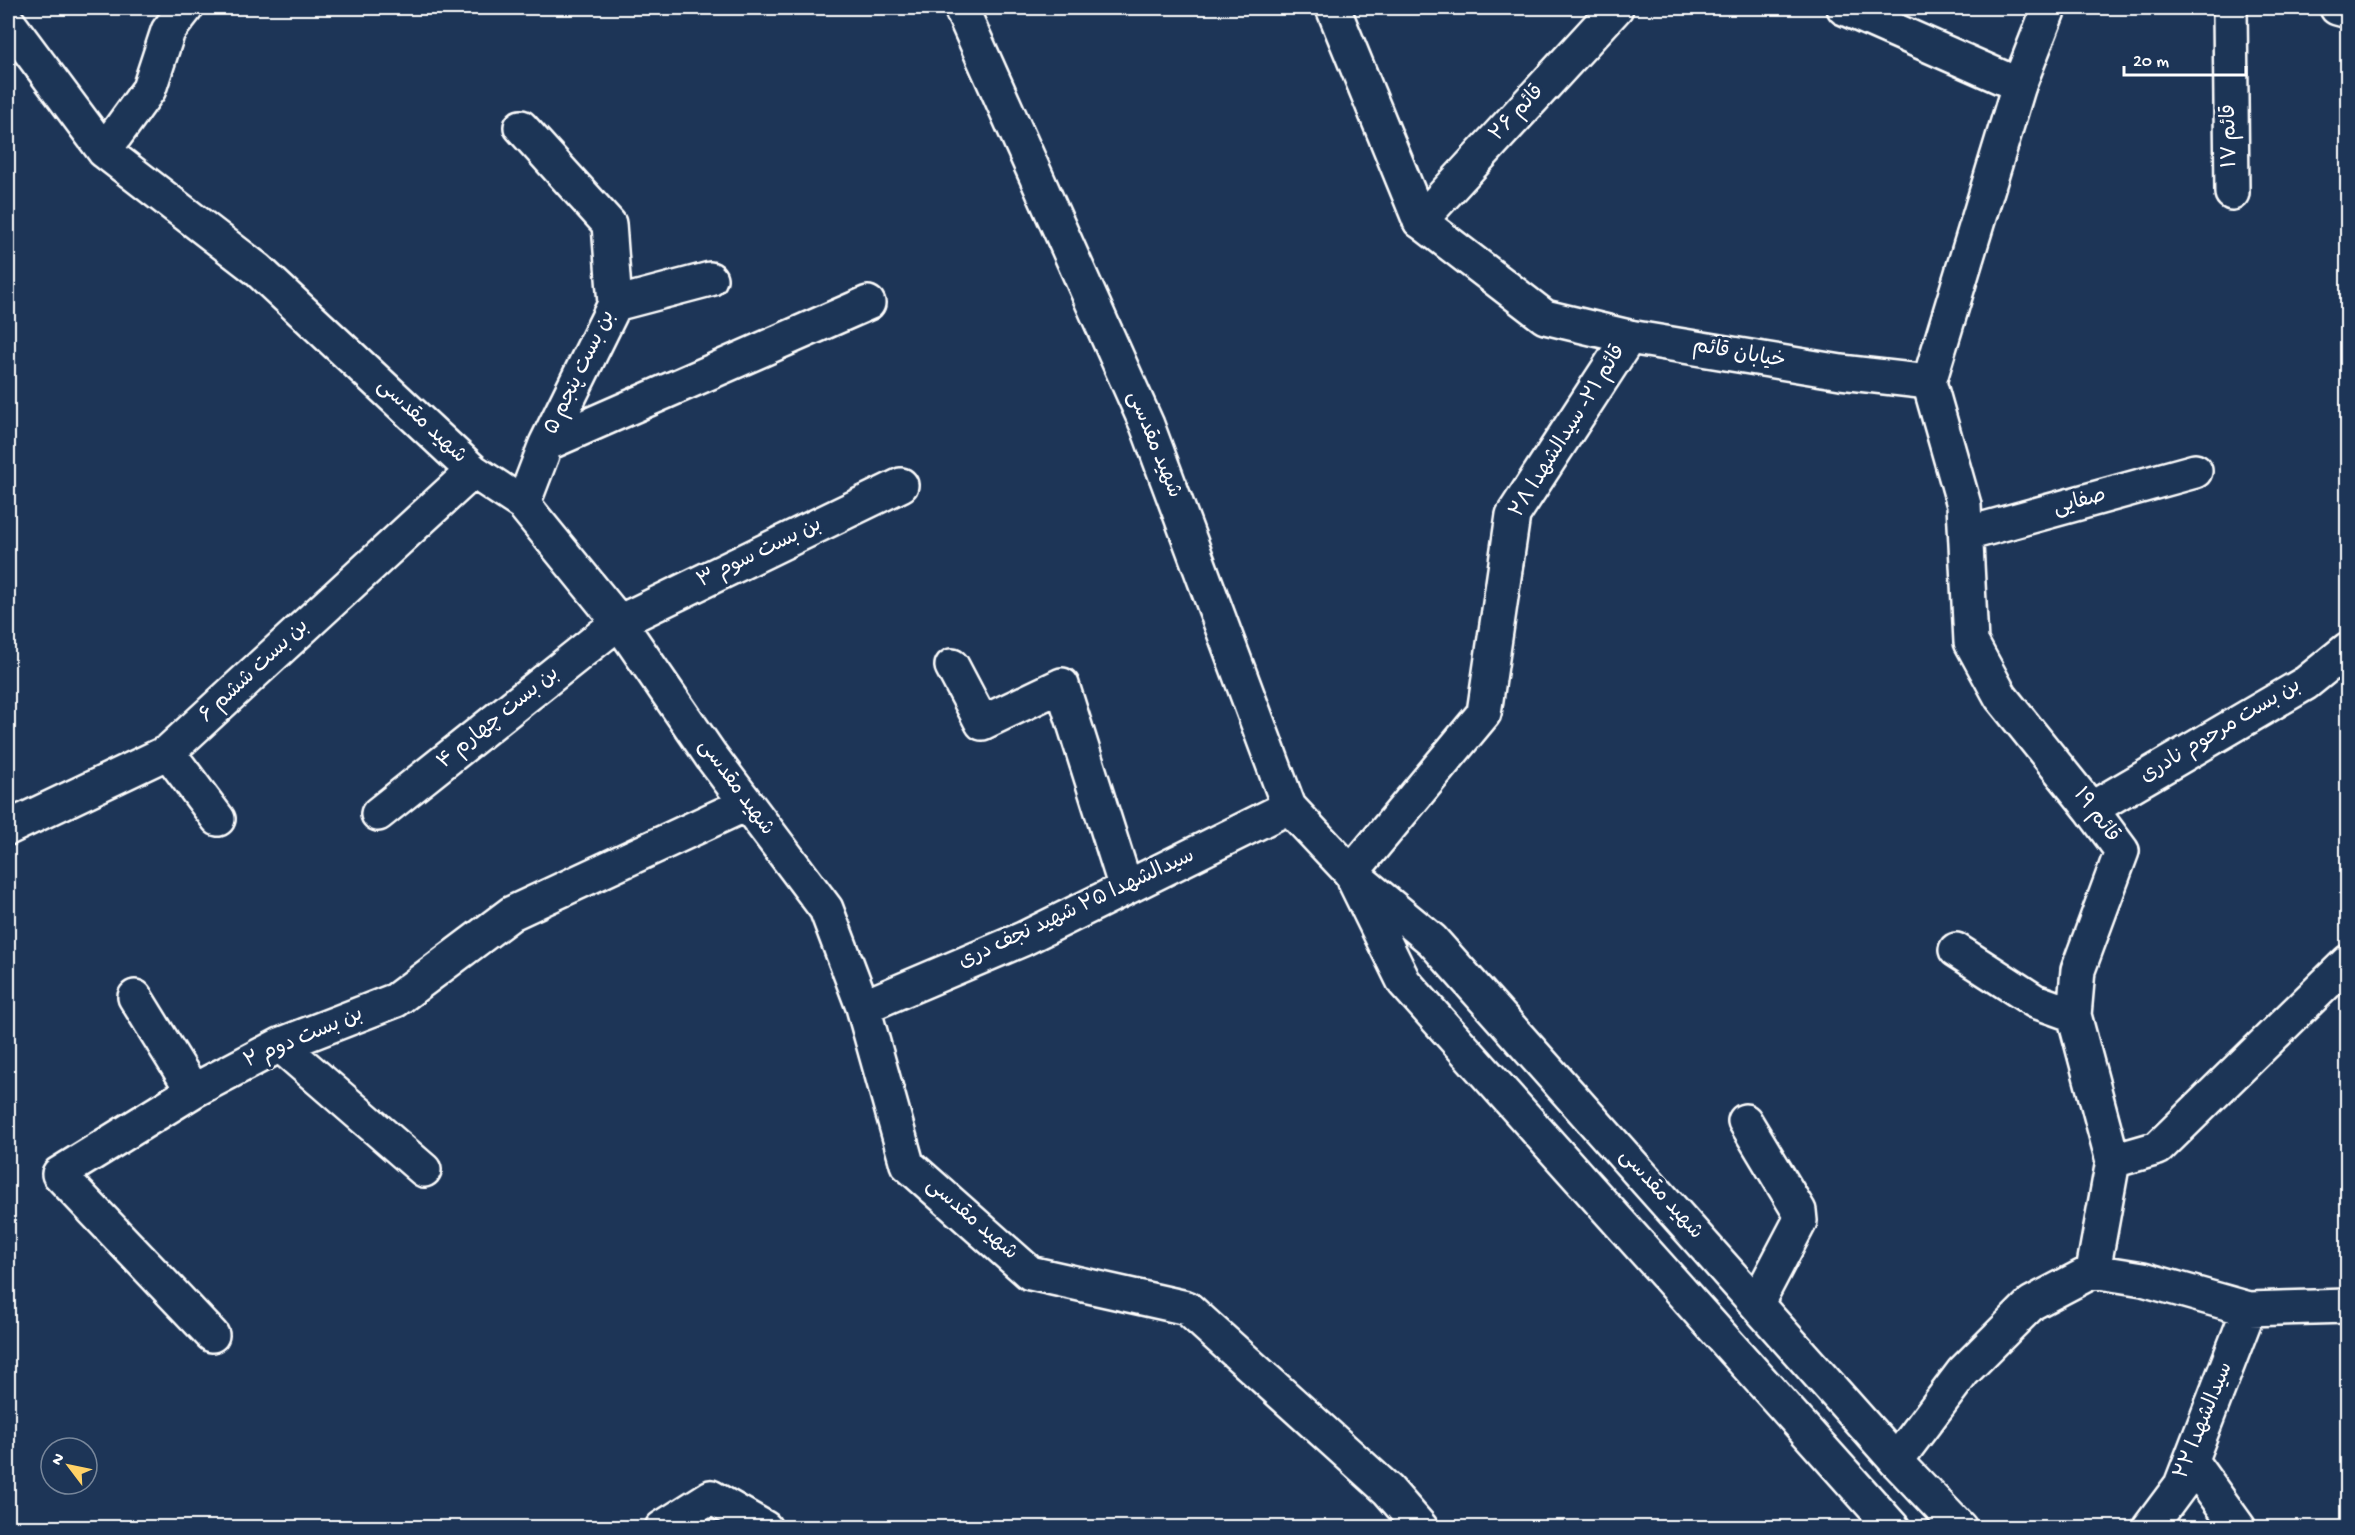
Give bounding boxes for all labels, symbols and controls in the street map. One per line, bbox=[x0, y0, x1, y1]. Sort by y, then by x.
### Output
scale bar bbox=[2124, 39, 2246, 77]
text: 20 m bbox=[2133, 52, 2169, 73]
street label: قائم ۲۶ bbox=[1486, 80, 1550, 148]
street label: قائم ۱۷ bbox=[2218, 104, 2244, 168]
street label: بن بست پنجم ۵ bbox=[540, 307, 622, 439]
street label: خیابان قائم bbox=[1691, 335, 1787, 375]
street label: قائم ۲۱- سیدالشهدا ۲۸ bbox=[1506, 341, 1632, 523]
street label: شهید مقدسی bbox=[371, 374, 471, 470]
street label: شهید مقدسی bbox=[1120, 388, 1186, 502]
street label: صفایی bbox=[2051, 484, 2109, 522]
street label: بن بست سوم ۳ bbox=[694, 513, 826, 595]
street label: بن بست ششم ۶ bbox=[195, 615, 315, 729]
street label: بن بست چهارم ۴ bbox=[433, 662, 565, 776]
street label: بن بست مرحوم نادری bbox=[2136, 674, 2306, 790]
street label: شهید مقدسی bbox=[692, 735, 778, 841]
street label: قائم ۱۹ bbox=[2066, 784, 2124, 848]
street label: سیدالشهدا ۲۵ شهید نجف دری bbox=[955, 844, 1199, 976]
street label: بن بست دوم ۲ bbox=[241, 1003, 367, 1075]
street label: شهید مقدسی bbox=[1613, 1144, 1707, 1246]
street label: شهید مقدسی bbox=[920, 1173, 1022, 1267]
street label: سیدالشهدا ۲۲ bbox=[2170, 1359, 2240, 1483]
north arrow bbox=[39, 1436, 99, 1496]
text: N bbox=[48, 1450, 70, 1469]

